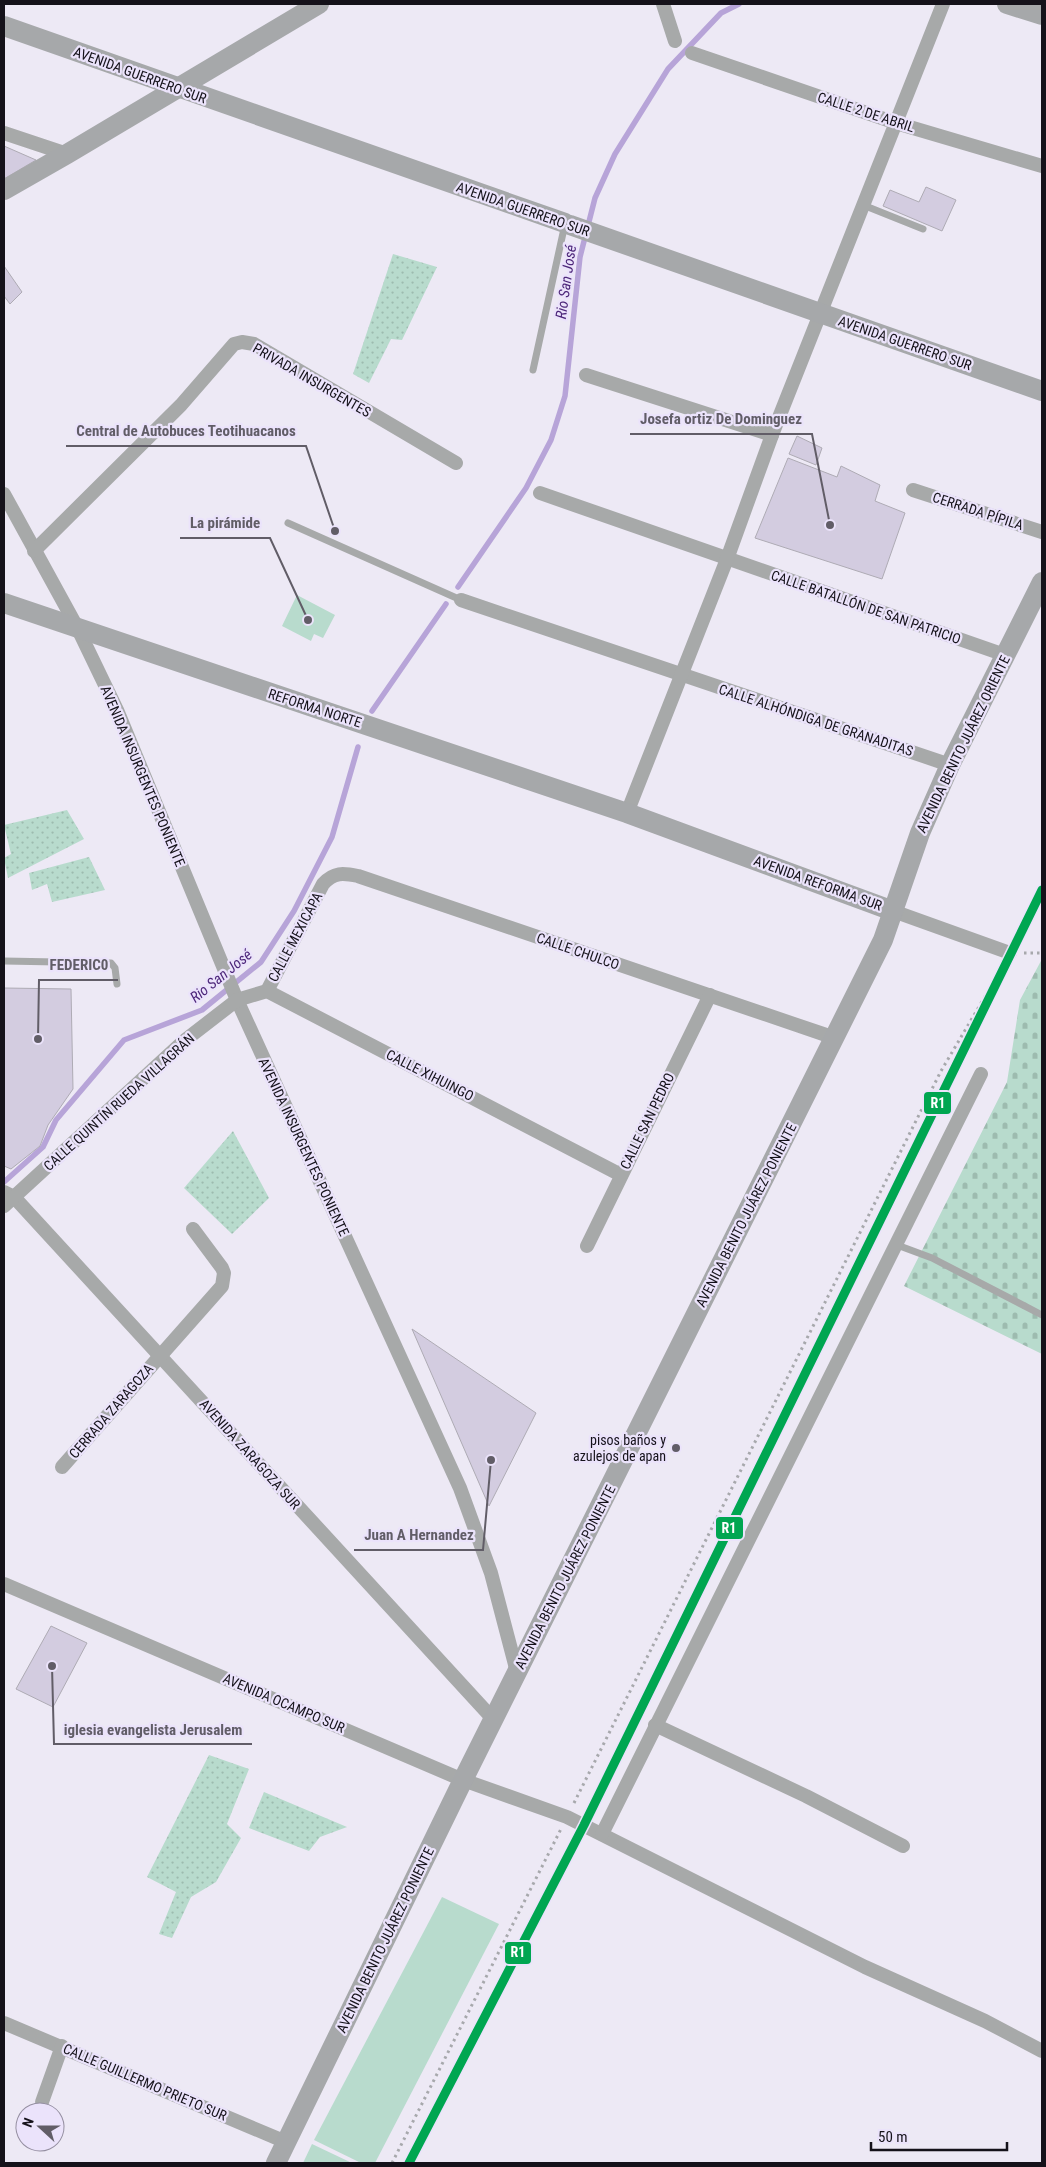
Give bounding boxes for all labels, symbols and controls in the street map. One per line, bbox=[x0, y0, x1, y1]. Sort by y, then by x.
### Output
street label: AVENIDA GUERRERO SUR bbox=[71, 44, 209, 107]
street label: CALLE 2 DE ABRIL bbox=[815, 89, 917, 135]
street label: AVENIDA GUERRERO SUR bbox=[454, 179, 592, 240]
water label: Rio San José bbox=[552, 244, 580, 320]
street label: AVENIDA GUERRERO SUR bbox=[836, 313, 974, 374]
street label: PRIVADA INSURGENTES bbox=[250, 340, 374, 420]
callout: Josefa ortiz De Dominguez bbox=[630, 404, 812, 434]
text: Josefa ortiz De Dominguez bbox=[640, 410, 802, 428]
callout: Central de Autobuces Teotihuacanos bbox=[66, 416, 306, 446]
text: Central de Autobuces Teotihuacanos bbox=[76, 422, 296, 440]
street label: CERRADA PÍPILA bbox=[931, 488, 1026, 533]
callout: La pirámide bbox=[180, 508, 270, 538]
text: La pirámide bbox=[190, 514, 260, 532]
street label: CALLE BATALLÓN DE SAN PATRICIO bbox=[769, 566, 963, 647]
street label: AVENIDA BENITO JUÁREZ ORIENTE bbox=[912, 652, 1013, 835]
street label: CALLE ALHÓNDIGA DE GRANADITAS bbox=[717, 680, 915, 759]
street label: AVENIDA INSURGENTES PONIENTE bbox=[98, 683, 188, 869]
street label: REFORMA NORTE bbox=[266, 685, 364, 731]
street label: AVENIDA REFORMA SUR bbox=[752, 852, 885, 914]
street label: CALLE MEXICAPA bbox=[265, 889, 325, 985]
street label: CALLE CHULCO bbox=[534, 929, 622, 973]
water label: Rio San José bbox=[186, 945, 256, 1006]
callout: FEDERIC0 bbox=[39, 950, 118, 980]
text: FEDERIC0 bbox=[50, 956, 108, 974]
street label: CALLE QUINTÍN RUEDA VILLAGRÁN bbox=[40, 1029, 198, 1174]
street label: CALLE XIHUINGO bbox=[384, 1046, 476, 1104]
street label: AVENIDA INSURGENTES PONIENTE bbox=[256, 1055, 352, 1239]
street label: CALLE SAN PEDRO bbox=[617, 1070, 677, 1172]
line badge: R1 bbox=[923, 1091, 952, 1115]
text: R1 bbox=[931, 1095, 945, 1111]
street label: AVENIDA BENITO JUÁREZ PONIENTE bbox=[692, 1120, 800, 1310]
street label: CERRADA ZARAGOZA bbox=[66, 1361, 156, 1461]
street label: AVENIDA ZARAGOZA SUR bbox=[196, 1396, 304, 1513]
place label: pisos baños y azulejos de apan bbox=[573, 1432, 666, 1464]
marker: pisos baños y azulejos de apan bbox=[670, 1442, 682, 1454]
street label: AVENIDA BENITO JUÁREZ PONIENTE bbox=[511, 1482, 619, 1672]
line badge: R1 bbox=[715, 1516, 744, 1540]
callout: Juan A Hernandez bbox=[354, 1520, 483, 1550]
text: R1 bbox=[722, 1520, 736, 1536]
text: Juan A Hernandez bbox=[364, 1526, 474, 1544]
street label: AVENIDA OCAMPO SUR bbox=[221, 1670, 348, 1736]
callout: iglesia evangelista Jerusalem bbox=[54, 1714, 252, 1744]
text: iglesia evangelista Jerusalem bbox=[64, 1721, 242, 1739]
street label: AVENIDA BENITO JUÁREZ PONIENTE bbox=[332, 1844, 437, 2035]
line badge: R1 bbox=[504, 1941, 532, 1965]
text: R1 bbox=[511, 1944, 525, 1960]
street label: CALLE GUILLERMO PRIETO SUR bbox=[61, 2040, 230, 2124]
north arrow bbox=[15, 2102, 65, 2152]
text: N bbox=[19, 2115, 37, 2129]
scale bar bbox=[871, 2120, 1007, 2152]
text: 50 m bbox=[878, 2128, 908, 2146]

